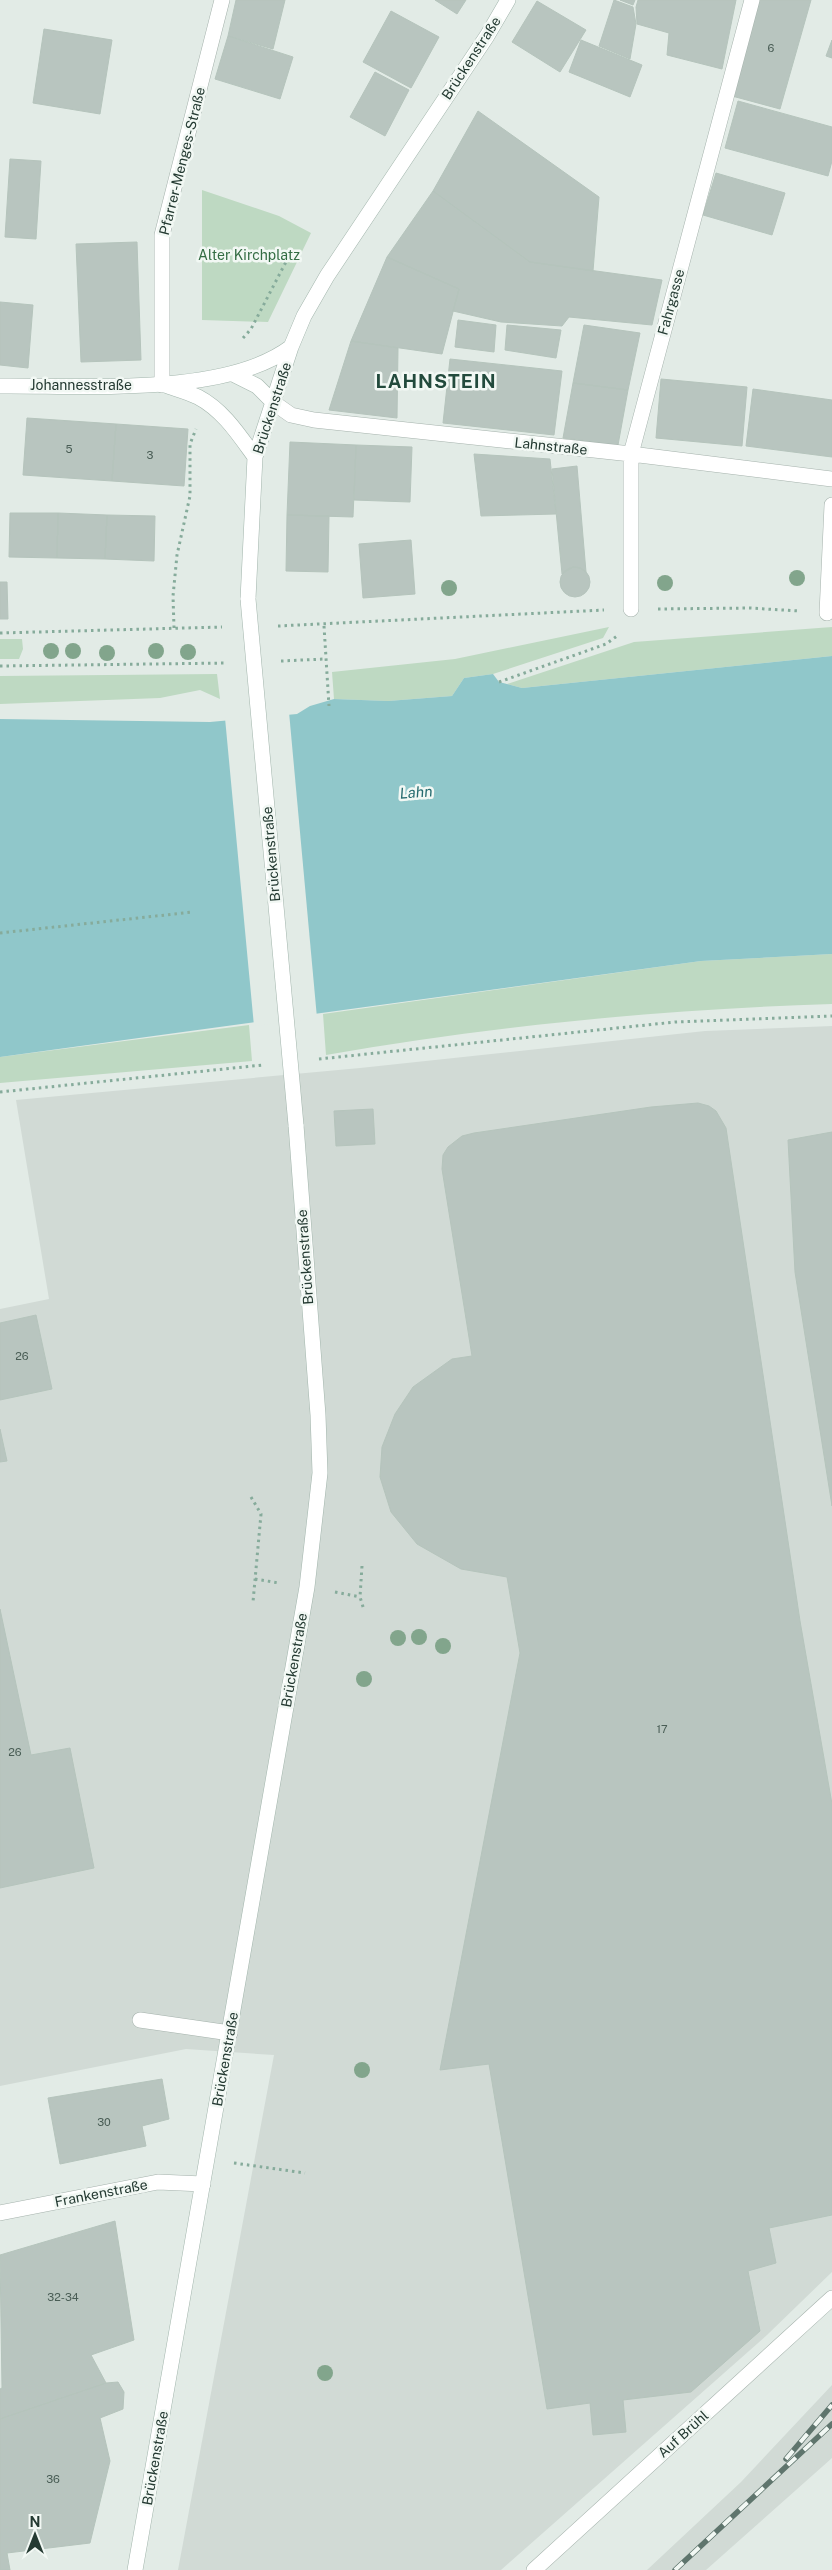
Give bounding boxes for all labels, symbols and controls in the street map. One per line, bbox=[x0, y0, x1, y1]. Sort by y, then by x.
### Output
street label: Brückenstraße bbox=[438, 14, 504, 102]
house number: 6 bbox=[768, 42, 775, 54]
street label: Pfarrer-Menges-Straße bbox=[156, 85, 208, 237]
park label: Alter Kirchplatz bbox=[198, 247, 300, 263]
street label: Fahrgasse bbox=[655, 267, 687, 337]
street label: Brückenstraße bbox=[250, 360, 294, 456]
district label: LAHNSTEIN bbox=[375, 370, 497, 392]
street label: Johannesstraße bbox=[30, 377, 132, 393]
street label: Lahnstraße bbox=[514, 434, 588, 458]
house number: 5 bbox=[65, 443, 73, 455]
house number: 3 bbox=[147, 449, 154, 461]
water label: Lahn bbox=[399, 782, 433, 802]
street label: Brückenstraße bbox=[259, 806, 283, 902]
street label: Brückenstraße bbox=[294, 1209, 316, 1305]
house number: 26 bbox=[15, 1350, 29, 1362]
street label: Brückenstraße bbox=[278, 1612, 310, 1708]
house number: 17 bbox=[656, 1723, 668, 1735]
house number: 26 bbox=[8, 1746, 22, 1758]
street label: Brückenstraße bbox=[209, 2011, 241, 2107]
house number: 30 bbox=[97, 2116, 111, 2128]
street label: Frankenstraße bbox=[53, 2176, 149, 2210]
house number: 32-34 bbox=[47, 2291, 79, 2303]
street label: Auf Brühl bbox=[654, 2407, 712, 2461]
street label: Brückenstraße bbox=[139, 2410, 171, 2506]
house number: 36 bbox=[46, 2473, 60, 2485]
north arrow bbox=[10, 2510, 60, 2560]
text: N bbox=[30, 2514, 40, 2530]

